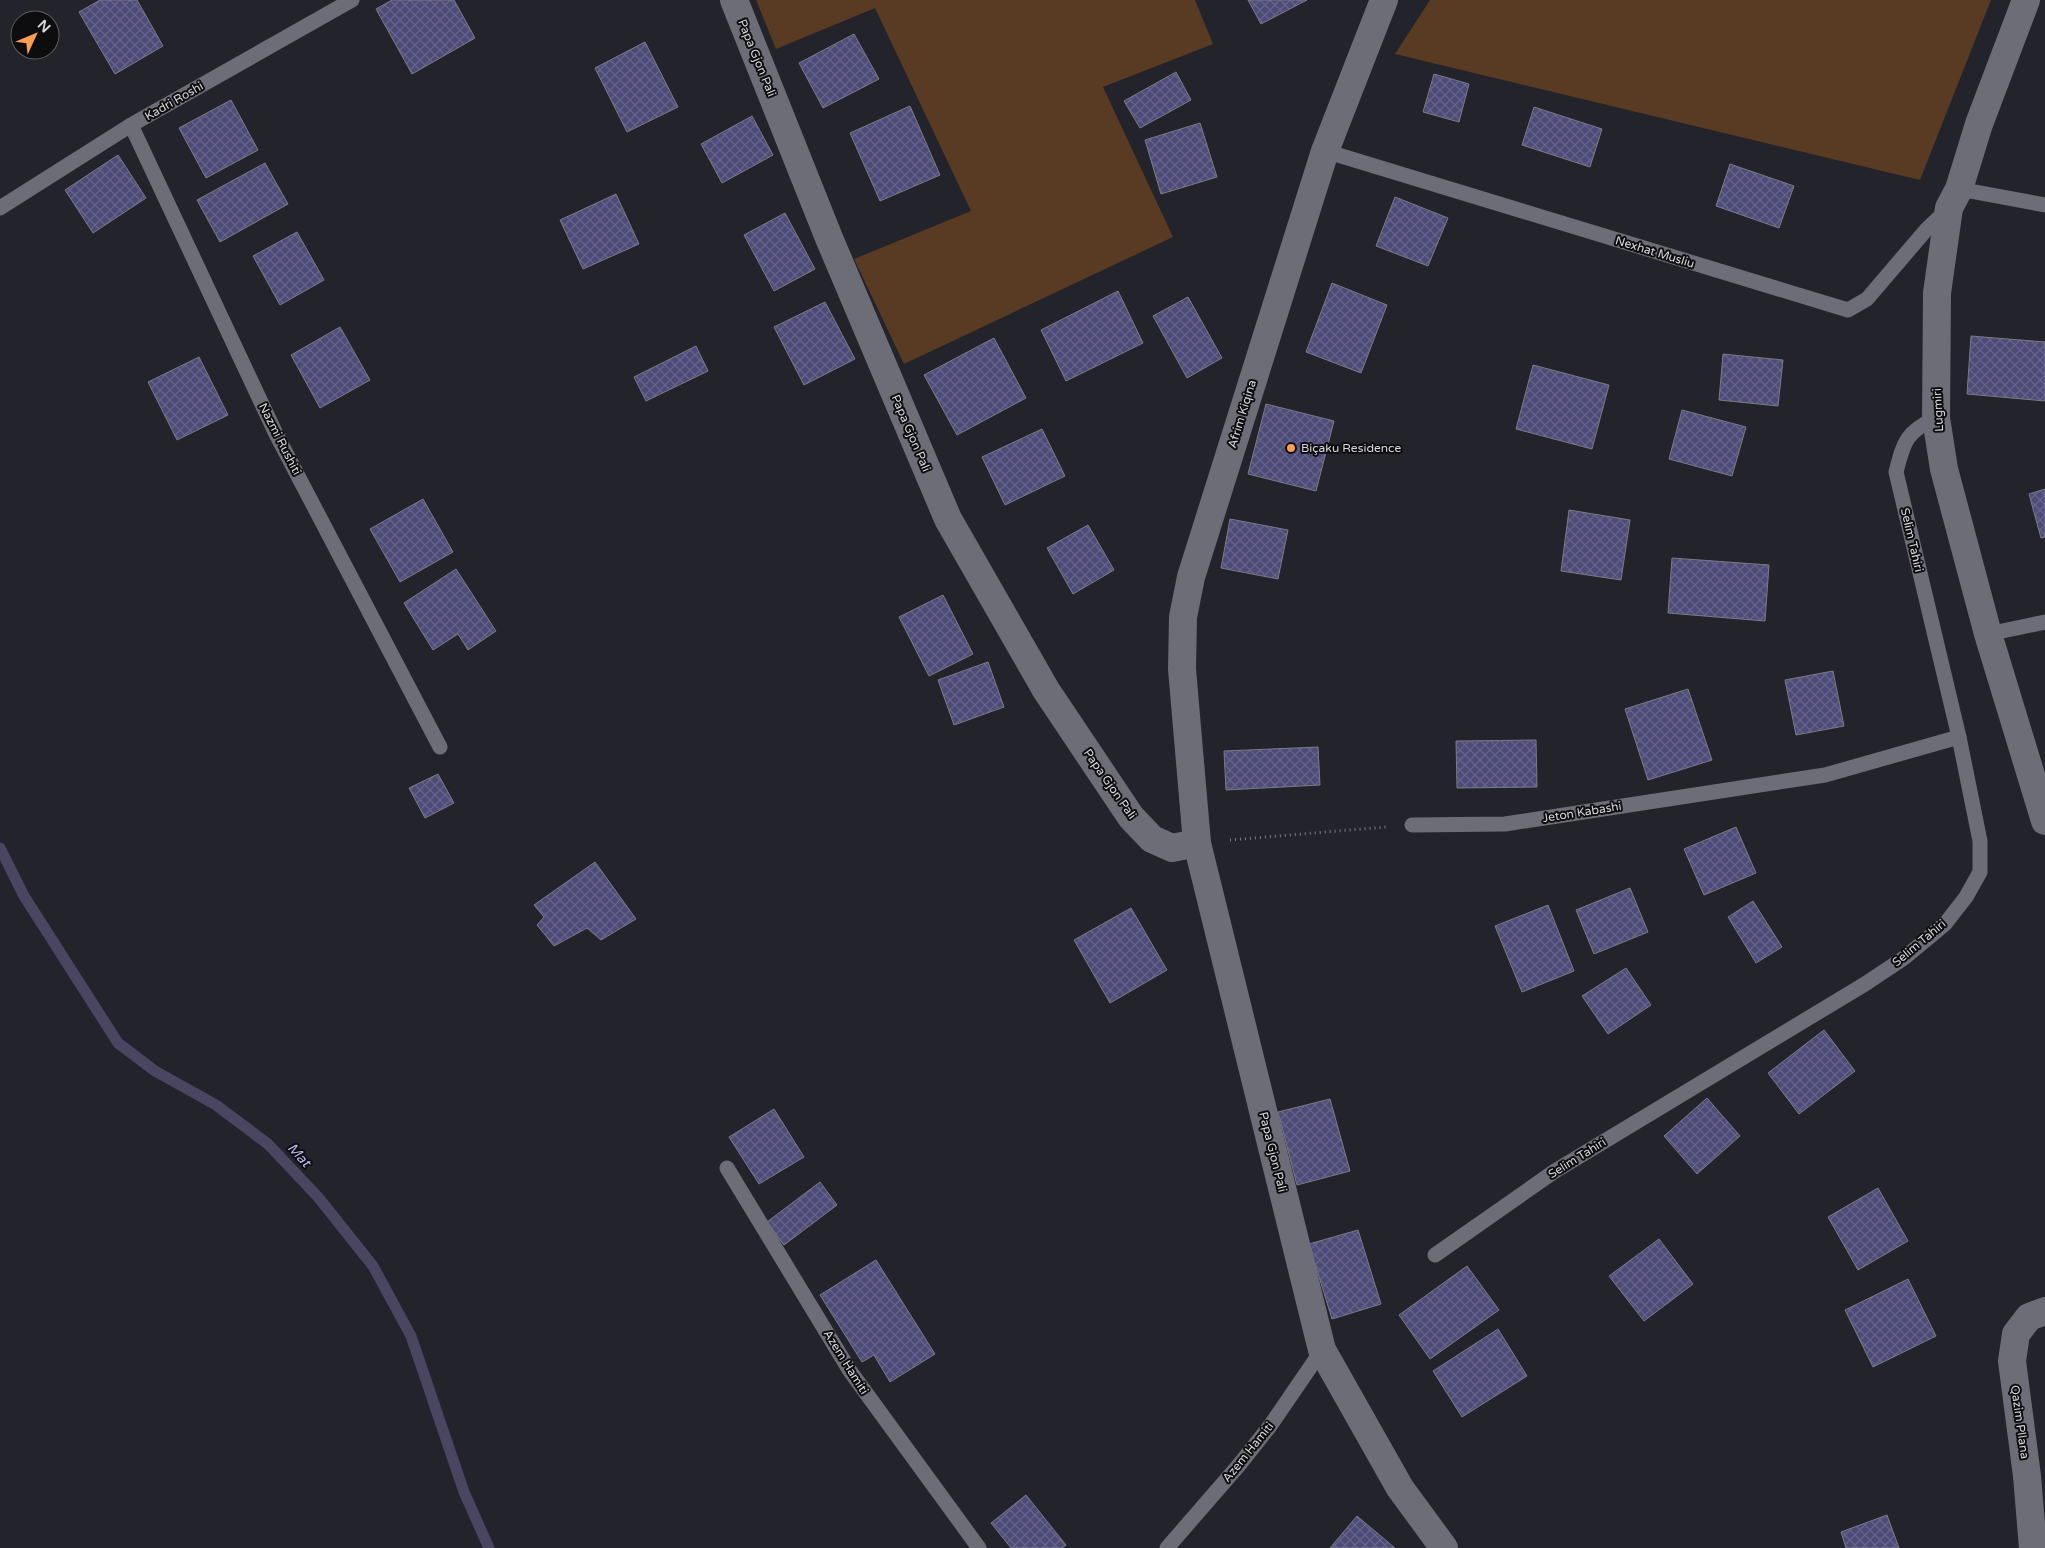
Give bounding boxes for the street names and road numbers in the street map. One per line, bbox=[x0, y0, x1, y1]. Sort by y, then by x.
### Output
street label: Papa Gjon Pali bbox=[735, 17, 779, 99]
street label: Kadri Roshi bbox=[142, 79, 206, 123]
street label: Nexhat Musliu bbox=[1614, 233, 1696, 271]
street label: Afrim Kiqina bbox=[1225, 378, 1259, 450]
street label: Lugmiri bbox=[1930, 388, 1946, 432]
street label: Papa Gjon Pali bbox=[888, 392, 934, 474]
street label: Nazmi Rushiti bbox=[256, 401, 304, 477]
street label: Selim Tahiri bbox=[1898, 507, 1926, 573]
street label: Papa Gjon Pali bbox=[1081, 746, 1139, 822]
street label: Jeton Kabashi bbox=[1542, 799, 1622, 825]
street label: Selim Tahiri bbox=[1889, 917, 1949, 969]
street label: Papa Gjon Pali bbox=[1256, 1110, 1290, 1194]
street label: Selim Tahiri bbox=[1546, 1135, 1608, 1181]
street label: Azem Hamiti bbox=[821, 1327, 871, 1397]
street label: Qazim Pllana bbox=[2008, 1384, 2032, 1460]
street label: Azem Hamiti bbox=[1220, 1419, 1276, 1485]

